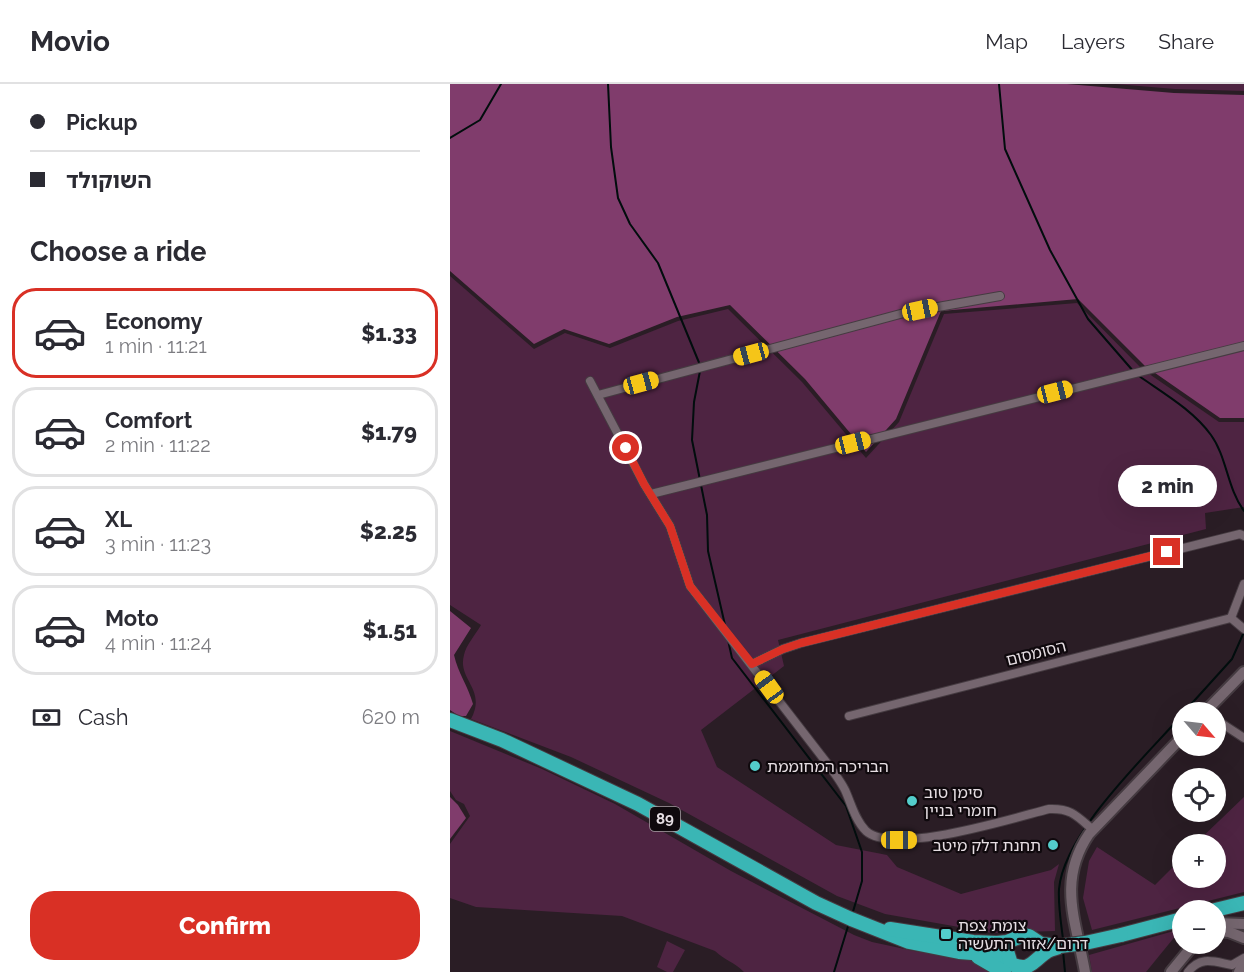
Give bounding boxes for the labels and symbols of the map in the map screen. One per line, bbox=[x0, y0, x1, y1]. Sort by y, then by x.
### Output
car bbox=[901, 297, 939, 323]
car bbox=[731, 341, 771, 367]
car bbox=[621, 370, 661, 396]
car bbox=[1035, 379, 1075, 405]
car bbox=[833, 430, 873, 456]
route start bbox=[612, 434, 639, 461]
callout: 2 min bbox=[1118, 465, 1216, 507]
route end bbox=[1153, 538, 1180, 565]
street label: הסומסום bbox=[1004, 636, 1068, 670]
car bbox=[751, 667, 787, 707]
north arrow bbox=[1172, 702, 1226, 756]
place label: הבריכה המחוממת bbox=[767, 757, 889, 776]
marker: הבריכה המחוממת bbox=[748, 759, 762, 773]
place label: סימן טוב חומרי בניין bbox=[924, 783, 997, 820]
marker: סימן טוב חומרי בניין bbox=[905, 794, 919, 808]
road number: 89 bbox=[650, 807, 680, 831]
car bbox=[881, 831, 917, 849]
place label: תחנת דלק מיטב bbox=[933, 836, 1041, 855]
marker: תחנת דלק מיטב bbox=[1046, 838, 1060, 852]
place label: צומת צפת דרום/אזור התעשיה bbox=[958, 916, 1088, 953]
marker: צומת צפת דרום/אזור התעשיה bbox=[939, 927, 953, 941]

